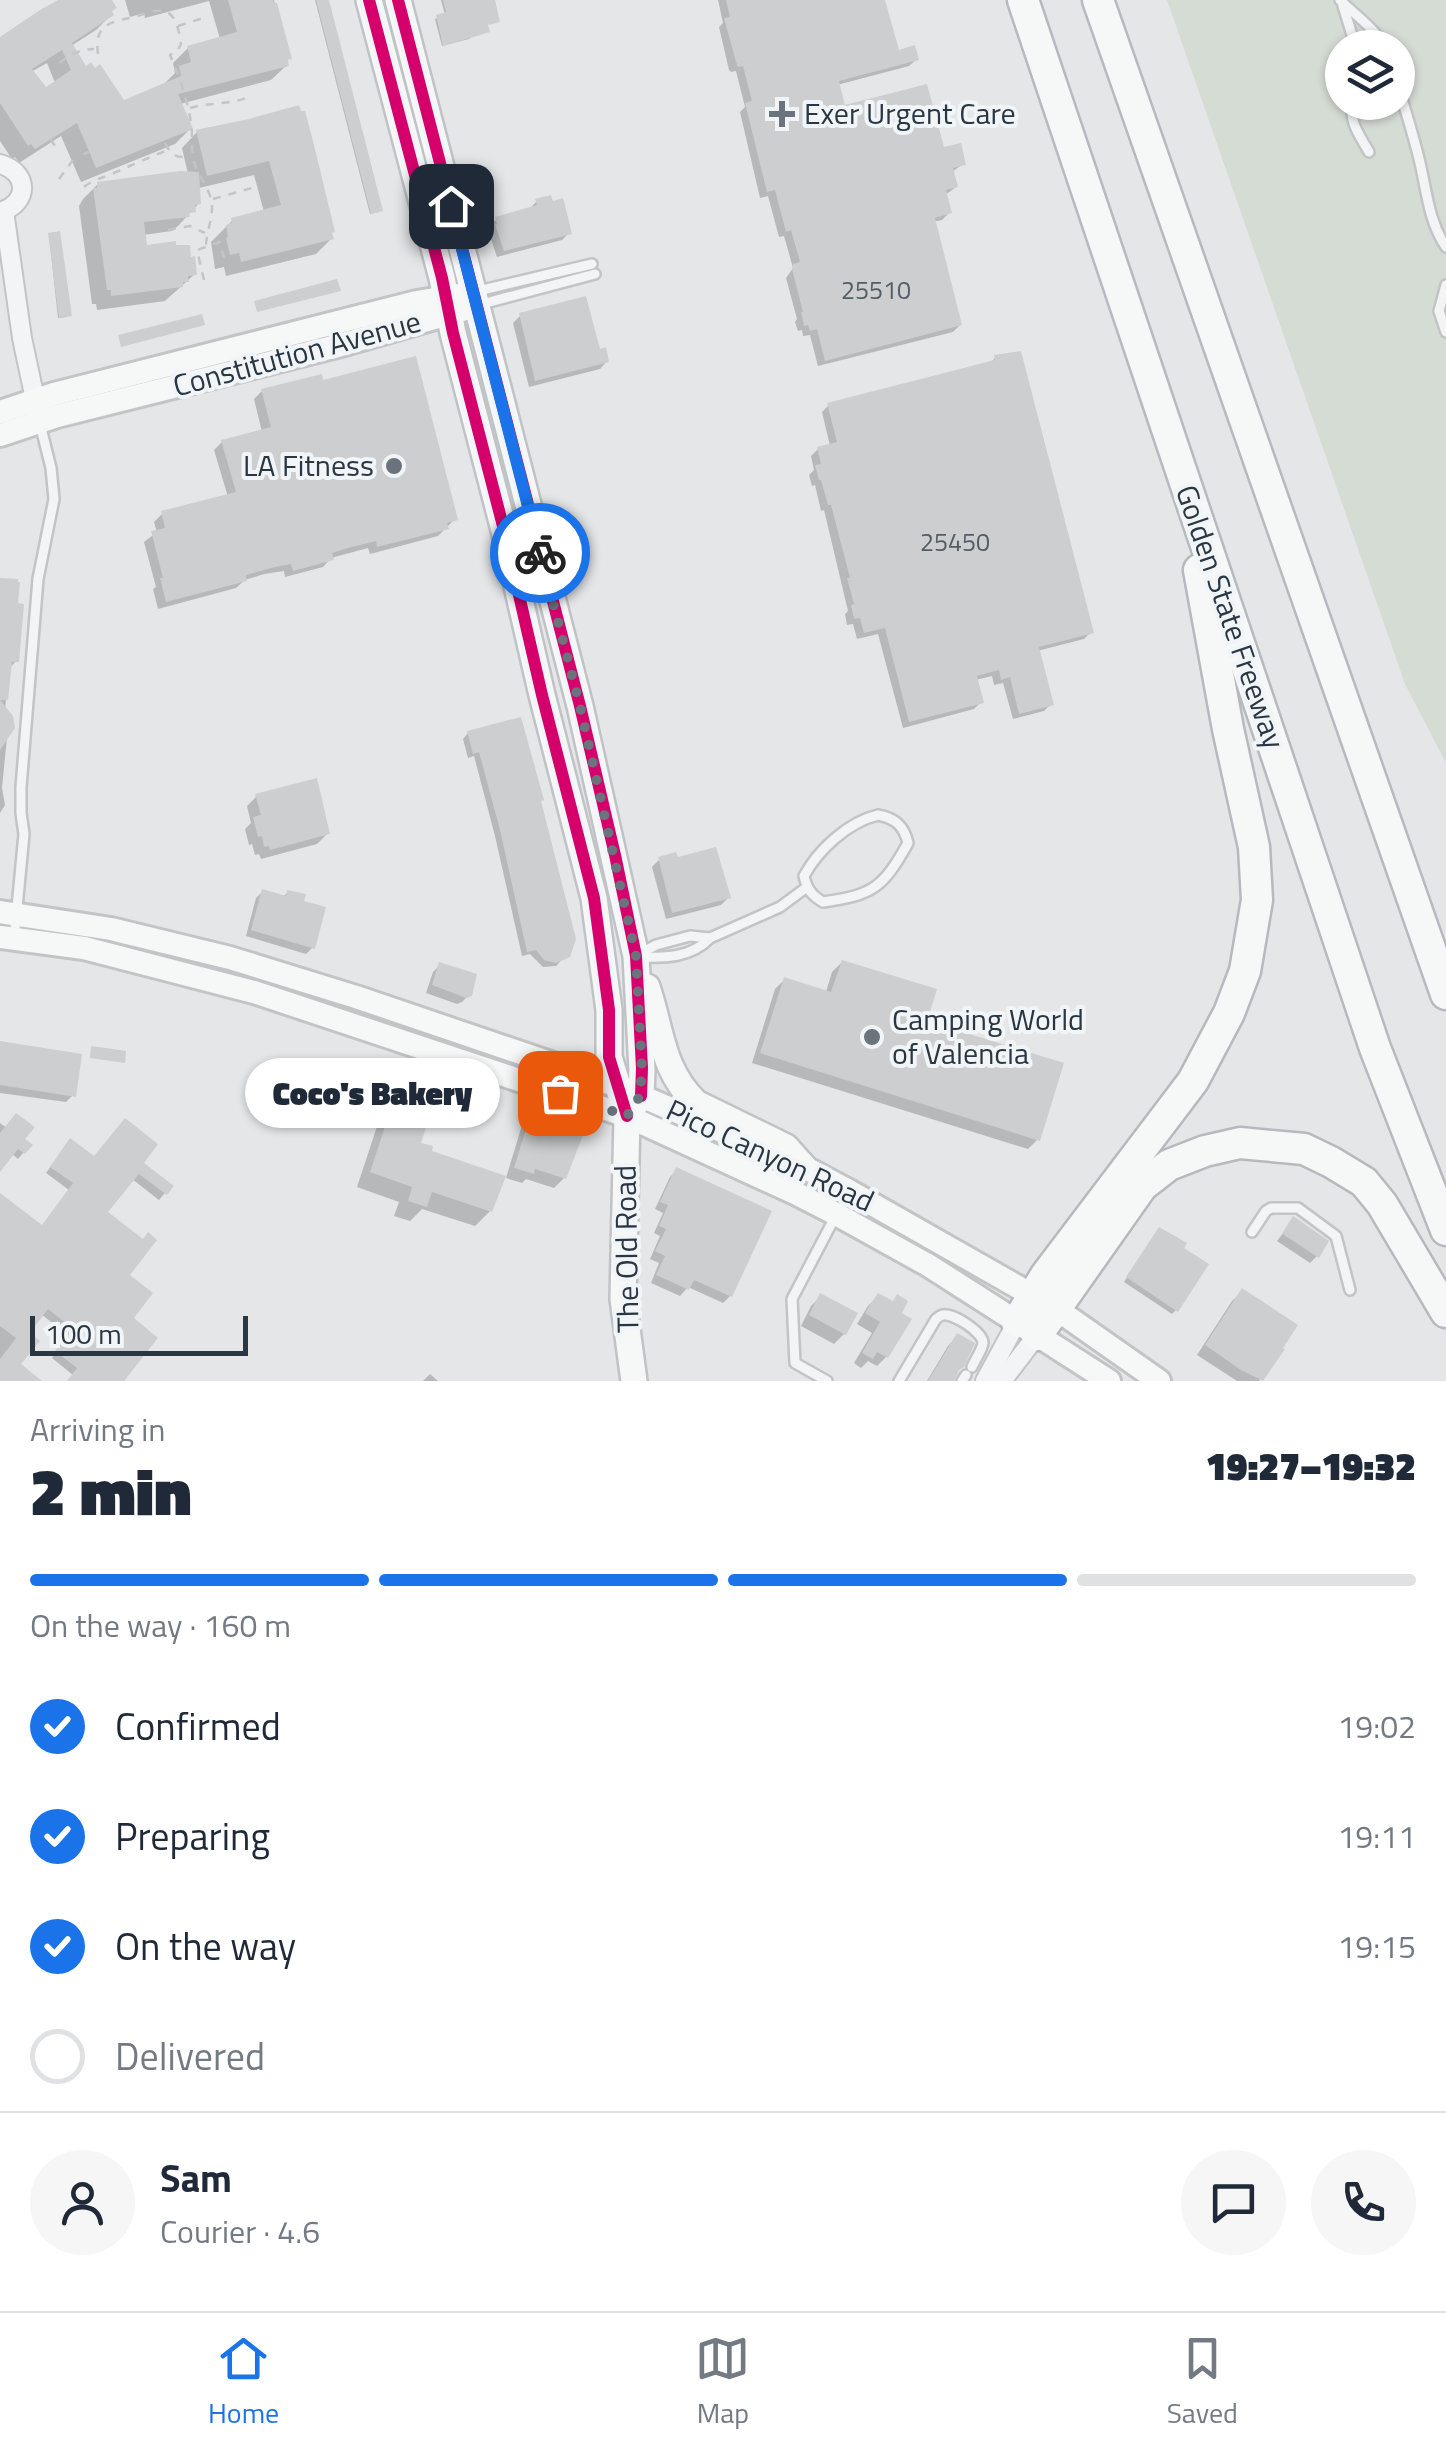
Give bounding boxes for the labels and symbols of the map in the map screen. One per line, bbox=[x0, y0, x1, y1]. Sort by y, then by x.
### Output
place label: Exer Urgent Care bbox=[804, 90, 1016, 136]
marker: Exer Urgent Care bbox=[769, 101, 795, 127]
pin bbox=[409, 164, 494, 249]
house number: 25510 bbox=[841, 271, 911, 309]
street label: Constitution Avenue bbox=[168, 298, 426, 408]
place label: LA Fitness bbox=[243, 442, 374, 488]
marker: LA Fitness bbox=[383, 455, 405, 477]
street label: Golden State Freeway bbox=[1164, 479, 1298, 755]
courier bbox=[490, 503, 590, 603]
house number: 25450 bbox=[920, 523, 990, 561]
place label: Camping World of Valencia bbox=[892, 996, 1084, 1076]
marker: Camping World of Valencia bbox=[861, 1026, 883, 1048]
pin bbox=[518, 1051, 603, 1136]
callout: Coco's Bakery bbox=[245, 1058, 500, 1128]
street label: Pico Canyon Road bbox=[659, 1087, 882, 1223]
street label: The Old Road bbox=[602, 1165, 650, 1333]
scale bar bbox=[30, 1311, 248, 1356]

